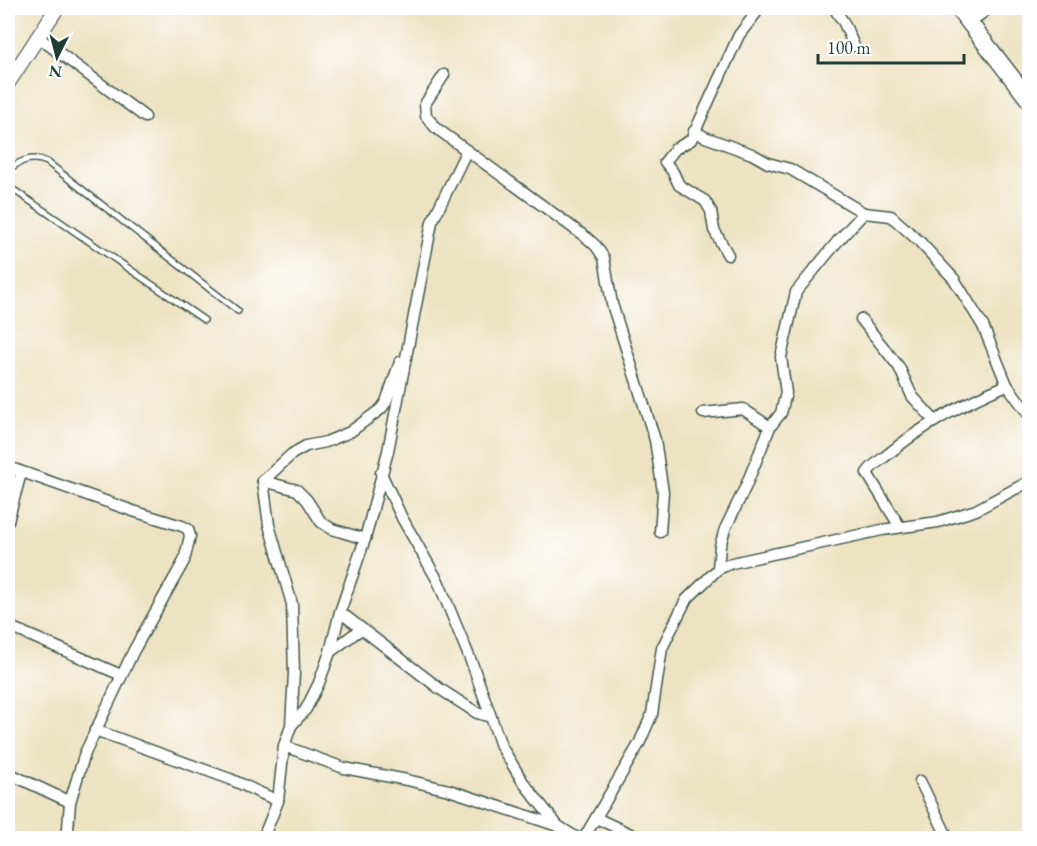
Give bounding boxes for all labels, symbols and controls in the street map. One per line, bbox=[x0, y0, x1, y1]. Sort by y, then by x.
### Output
north arrow bbox=[27, 27, 87, 87]
scale bar bbox=[818, 27, 964, 65]
text: 100 m bbox=[827, 36, 871, 59]
text: N bbox=[48, 60, 63, 83]

